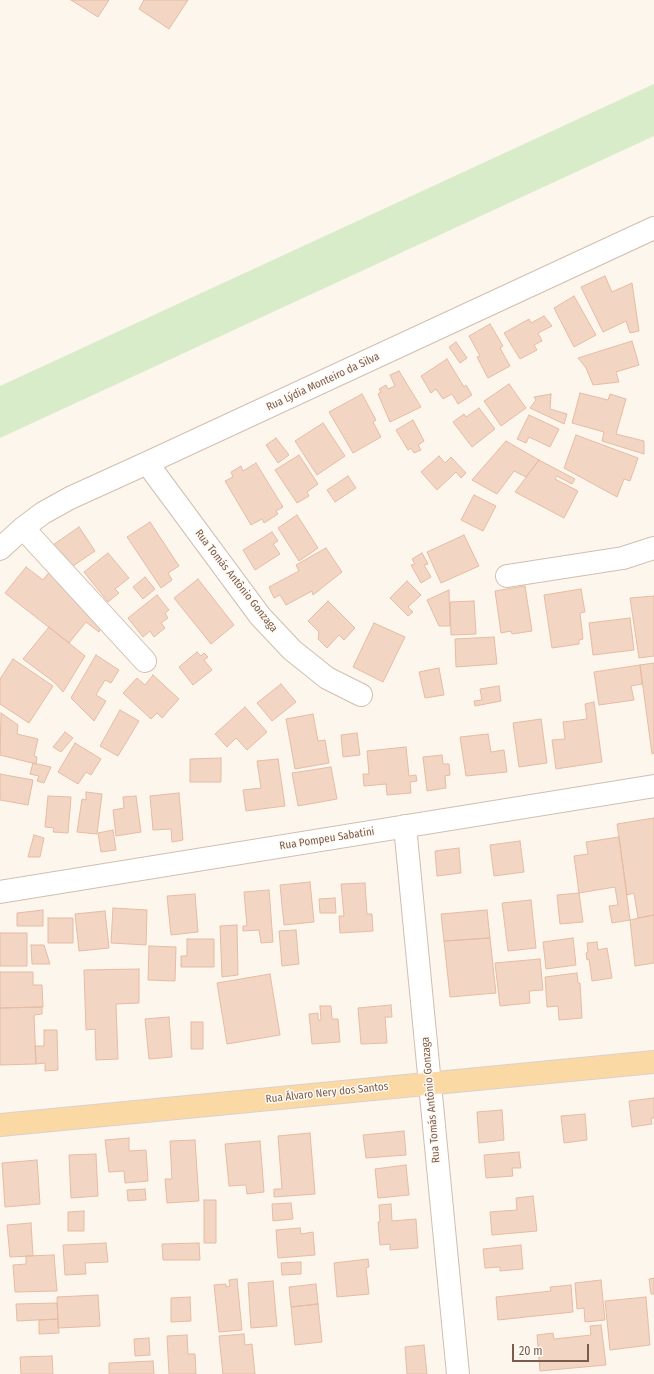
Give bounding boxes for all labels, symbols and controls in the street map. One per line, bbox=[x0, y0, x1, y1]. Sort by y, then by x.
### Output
street label: Rua Lýdia Monteiro da Silva bbox=[264, 350, 382, 414]
street label: Rua Tomás Antônio Gonzaga bbox=[192, 527, 280, 635]
street label: Rua Pompeu Sabatini bbox=[279, 825, 375, 853]
street label: Rua Tomás Antônio Gonzaga bbox=[419, 1036, 443, 1164]
street label: Rua Álvaro Nery dos Santos bbox=[265, 1080, 389, 1106]
scale bar bbox=[514, 1336, 591, 1362]
text: 20 m bbox=[519, 1344, 543, 1358]

